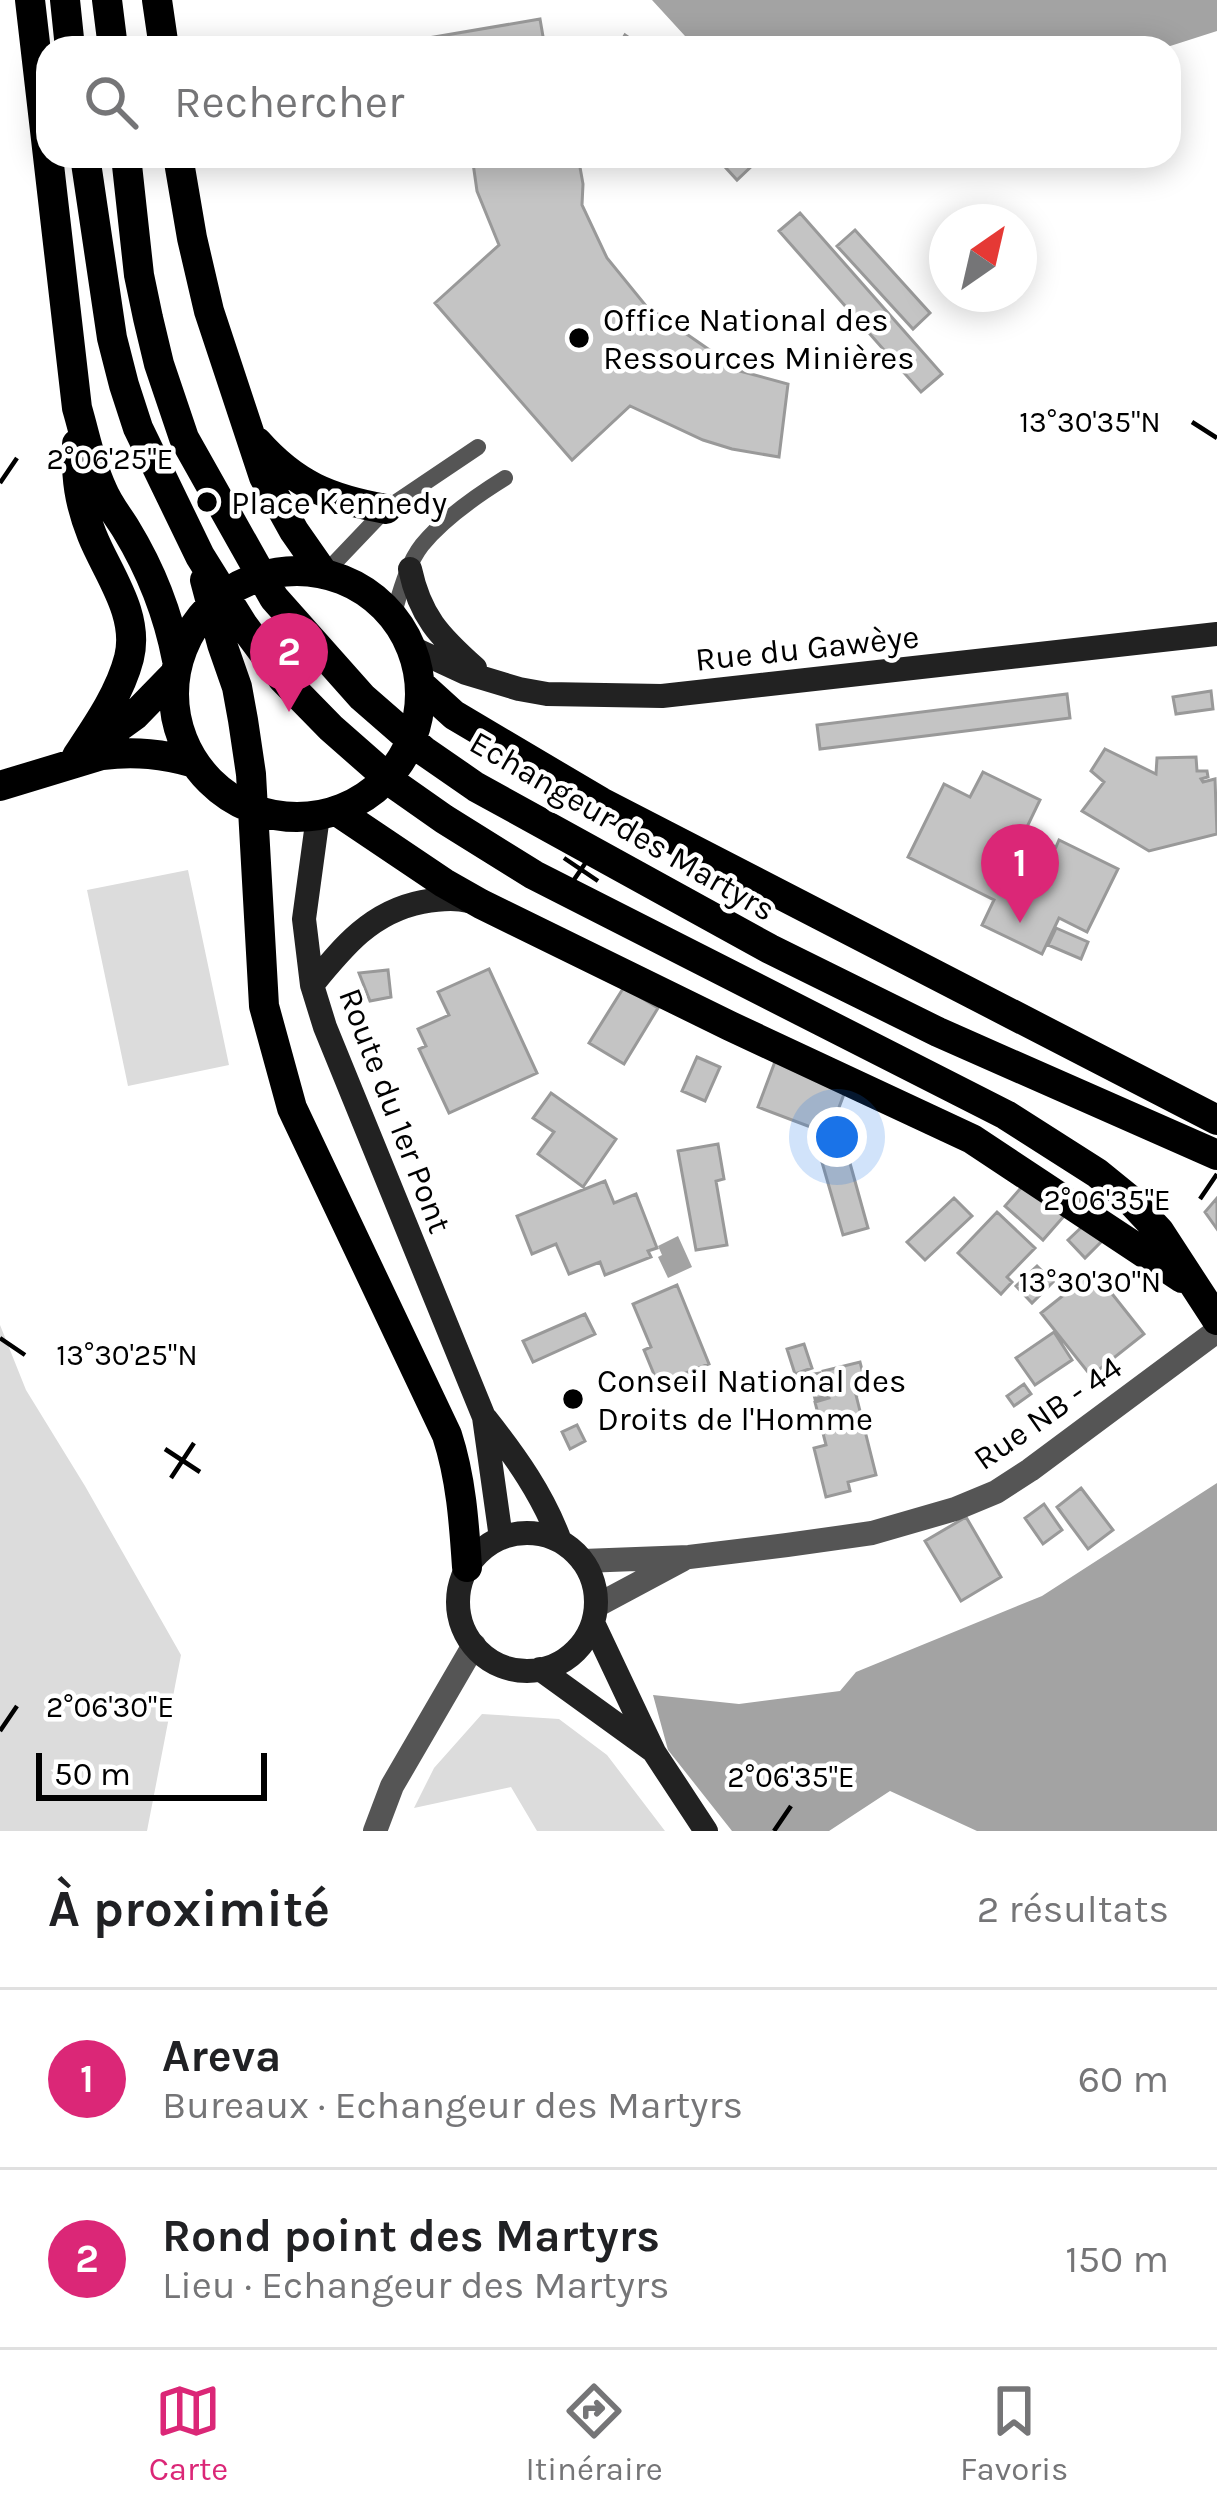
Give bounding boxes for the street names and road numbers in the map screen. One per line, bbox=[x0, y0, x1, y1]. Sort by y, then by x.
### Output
street label: Rue du Gawèye bbox=[693, 617, 921, 679]
street label: Echangeur des Martyrs bbox=[463, 723, 782, 929]
street label: Route du 1er Pont bbox=[331, 983, 459, 1238]
street label: Rue NB - 44 bbox=[966, 1348, 1129, 1478]

